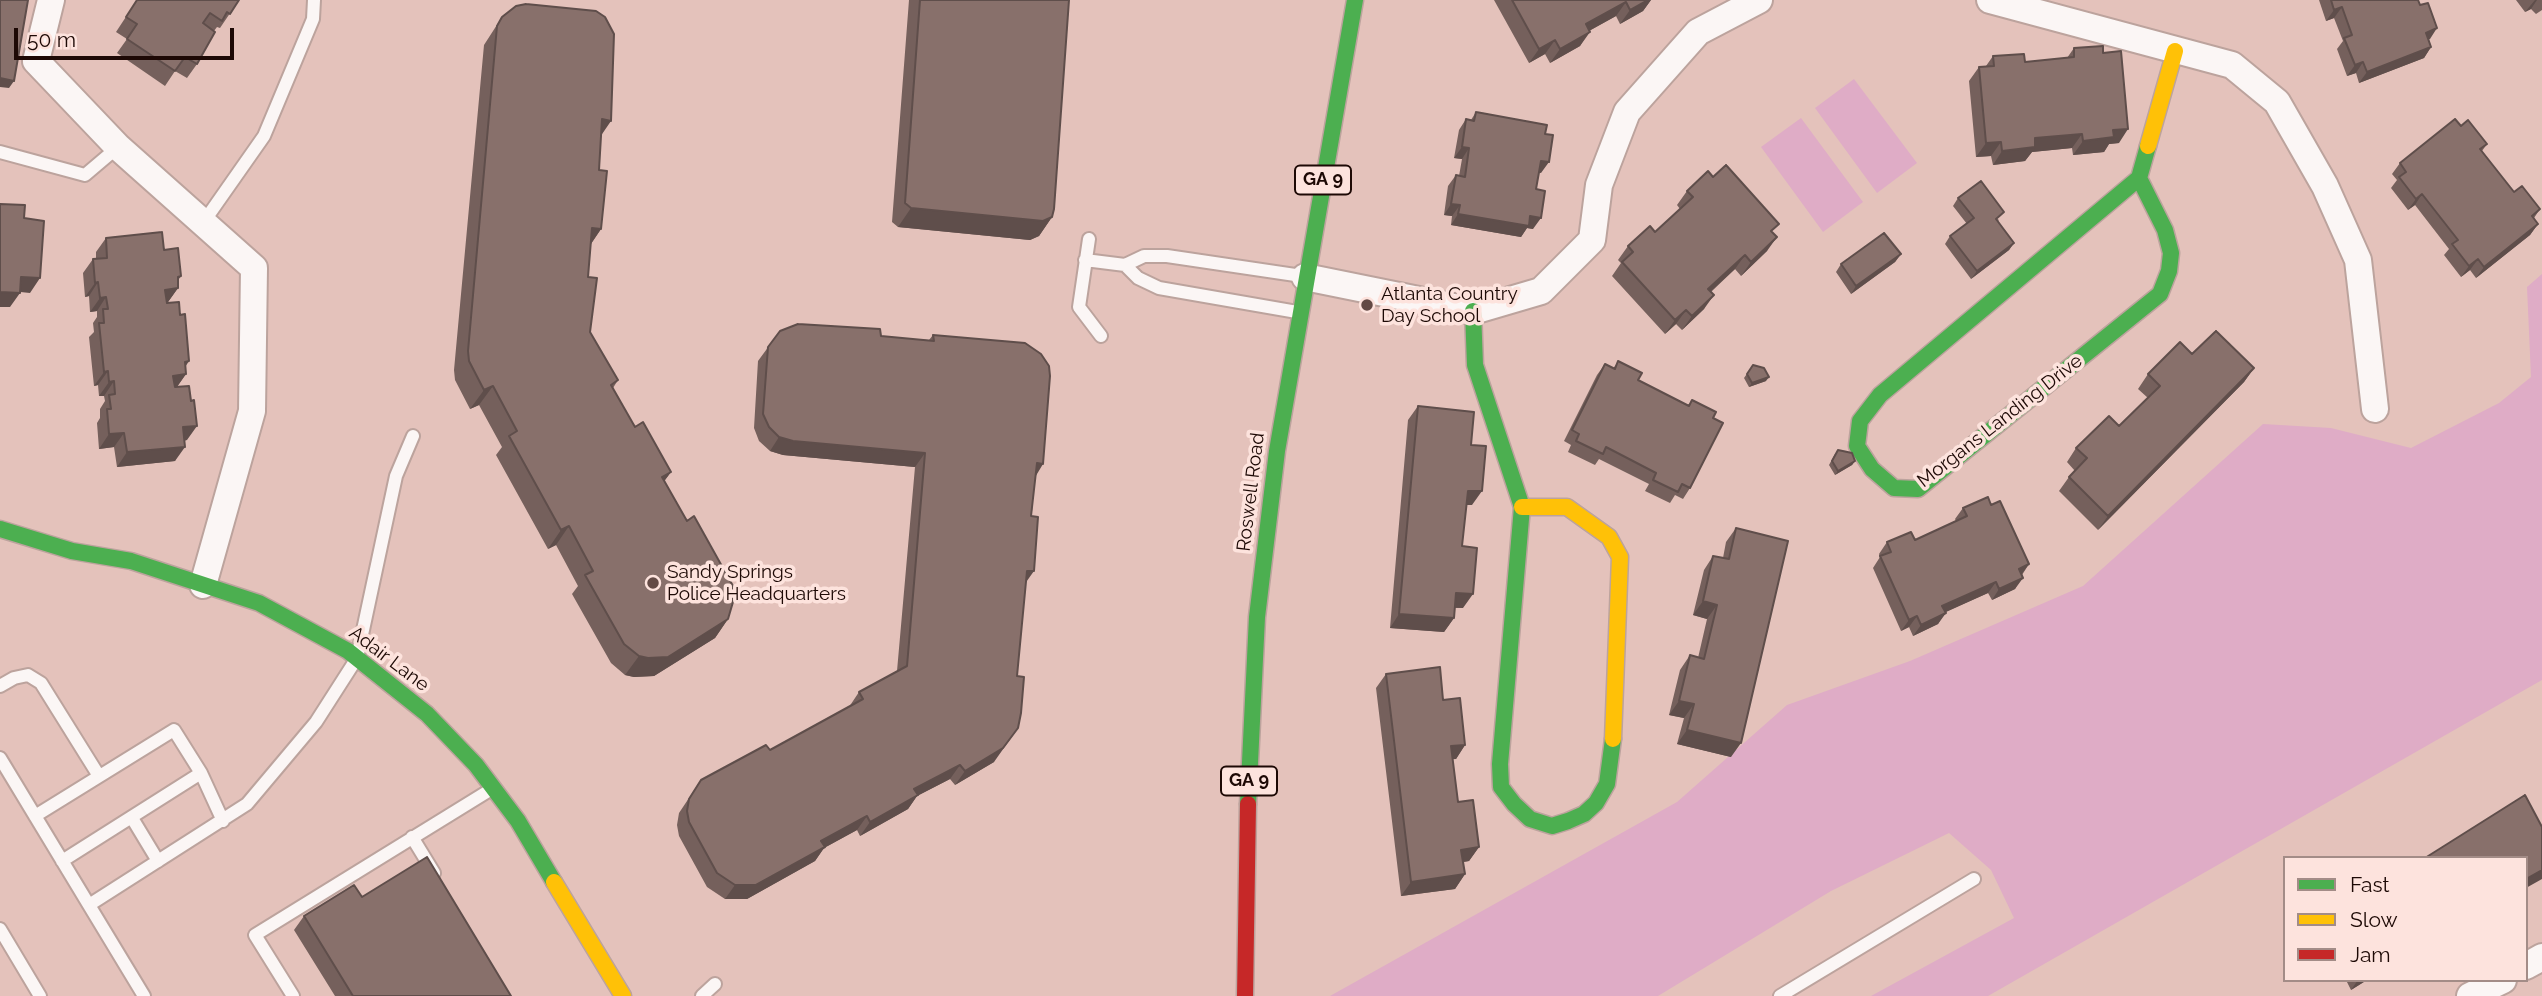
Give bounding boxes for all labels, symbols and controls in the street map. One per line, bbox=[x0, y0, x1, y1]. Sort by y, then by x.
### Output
scale bar bbox=[18, 14, 238, 58]
text: 50 m bbox=[27, 27, 76, 52]
road number: GA 9 bbox=[1295, 166, 1351, 195]
place label: Atlanta Country Day School bbox=[1381, 283, 1518, 327]
marker: Atlanta Country Day School bbox=[1359, 297, 1375, 313]
street label: Morgans Landing Drive bbox=[1913, 350, 2087, 492]
street label: Roswell Road bbox=[1232, 431, 1270, 553]
place label: Sandy Springs Police Headquarters bbox=[667, 561, 846, 605]
marker: Sandy Springs Police Headquarters bbox=[645, 575, 661, 591]
street label: Adair Lane bbox=[345, 622, 433, 696]
road number: GA 9 bbox=[1221, 766, 1277, 796]
legend bbox=[2283, 856, 2528, 982]
text: Fast bbox=[2350, 872, 2390, 897]
text: Slow bbox=[2350, 907, 2398, 932]
text: Jam bbox=[2350, 942, 2391, 967]

